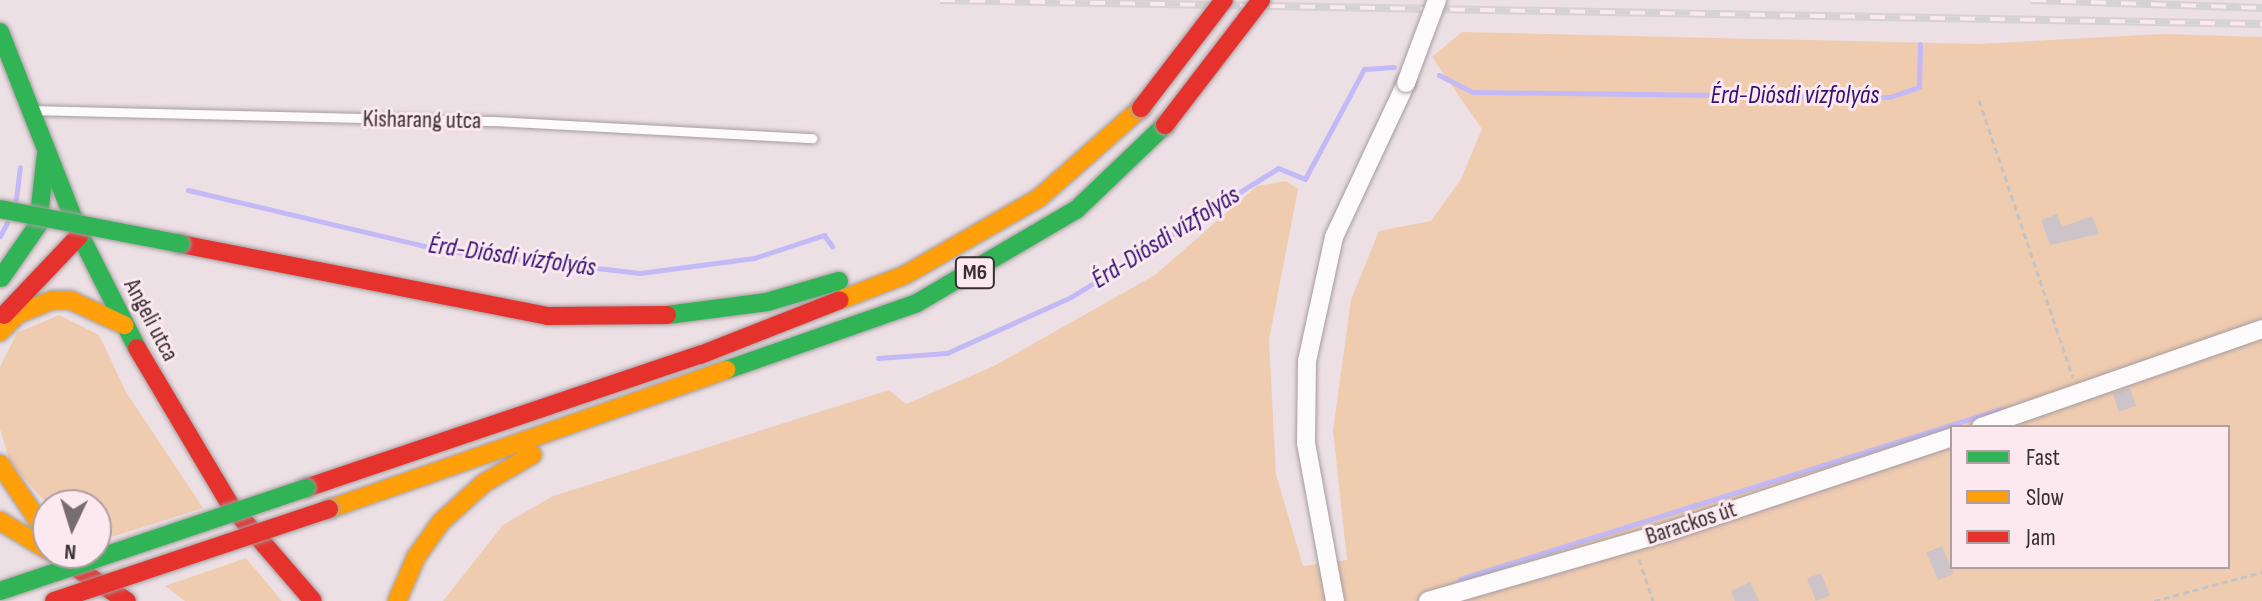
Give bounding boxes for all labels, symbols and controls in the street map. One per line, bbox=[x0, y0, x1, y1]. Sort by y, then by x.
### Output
water label: Érd-Diósdi vízfolyás bbox=[1711, 80, 1879, 112]
street label: Kisharang utca bbox=[362, 105, 482, 135]
water label: Érd-Diósdi vízfolyás bbox=[1086, 180, 1246, 296]
water label: Érd-Diósdi vízfolyás bbox=[426, 230, 598, 284]
road number: M6 bbox=[953, 255, 997, 291]
street label: Angeli utca bbox=[117, 274, 185, 366]
legend bbox=[1950, 425, 2230, 569]
text: Fast bbox=[2026, 443, 2060, 472]
text: Slow bbox=[2026, 483, 2064, 512]
north arrow bbox=[32, 489, 112, 569]
street label: Barackos út bbox=[1642, 495, 1740, 551]
text: Jam bbox=[2026, 523, 2056, 552]
text: N bbox=[64, 538, 77, 565]

